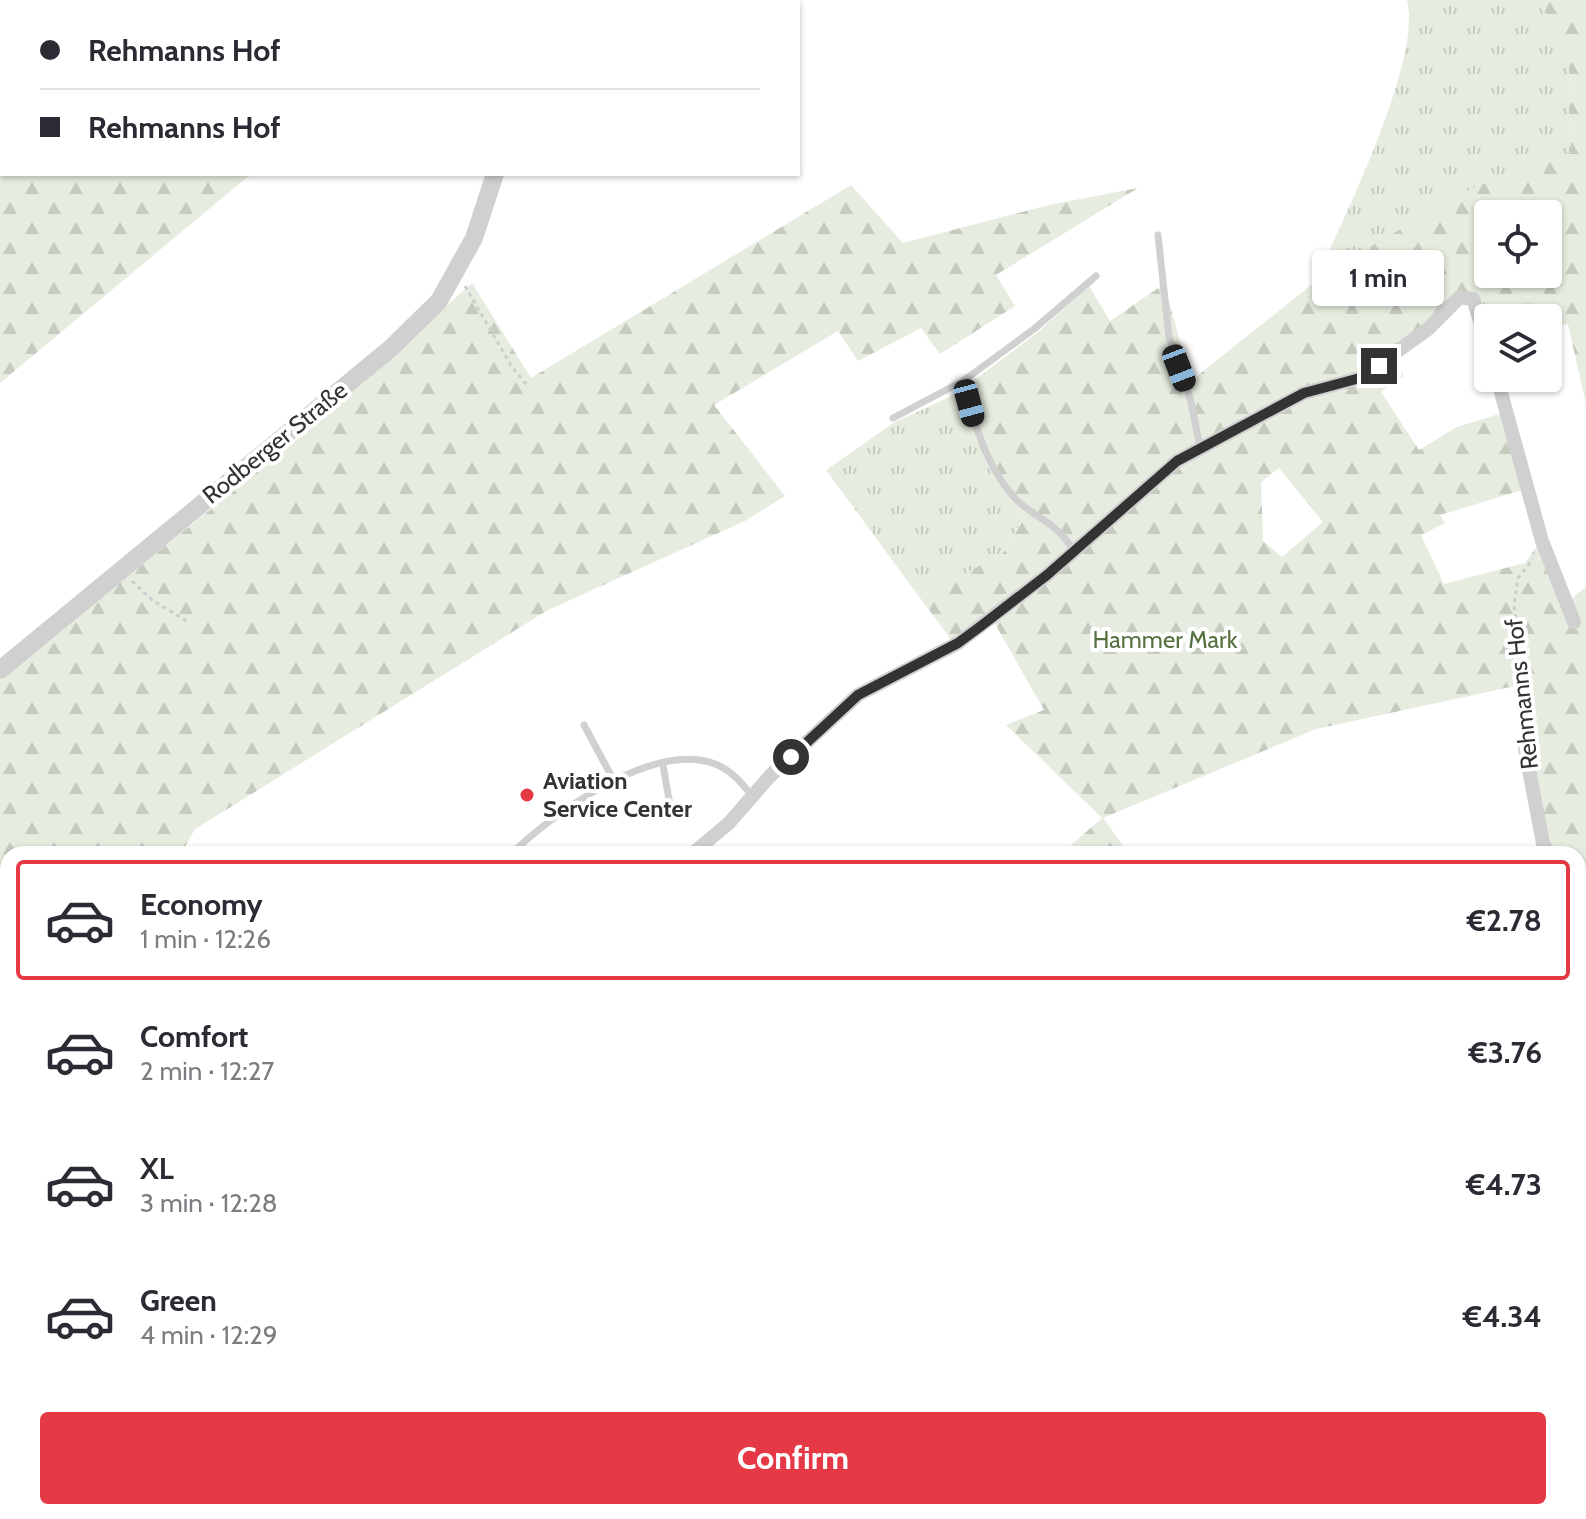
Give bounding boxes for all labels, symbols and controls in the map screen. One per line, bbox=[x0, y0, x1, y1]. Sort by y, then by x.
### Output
text: Rehmanns Hof bbox=[88, 32, 280, 69]
text: Rehmanns Hof bbox=[88, 109, 280, 146]
map controls bbox=[1474, 200, 1562, 392]
button: locate bbox=[1474, 200, 1562, 288]
callout: 1 min bbox=[1313, 250, 1445, 306]
text: 1 min bbox=[1349, 262, 1407, 294]
button: layers bbox=[1474, 304, 1562, 392]
car bbox=[1159, 341, 1199, 395]
route end bbox=[1361, 348, 1397, 384]
street label: Rodberger Straße bbox=[197, 375, 353, 510]
car bbox=[951, 377, 987, 429]
street label: Rehmanns Hof bbox=[1499, 617, 1544, 771]
park label: Hammer Mark bbox=[1093, 625, 1238, 654]
route start bbox=[773, 739, 809, 775]
place label: Aviation Service Center bbox=[543, 766, 692, 823]
marker: Aviation Service Center bbox=[518, 786, 536, 804]
icon: car bbox=[44, 884, 116, 956]
text: Economy bbox=[140, 886, 263, 923]
text: €2.78 bbox=[1467, 902, 1542, 939]
text: 1 min · 12:26 bbox=[140, 923, 271, 955]
icon: car bbox=[44, 1016, 116, 1088]
text: Comfort bbox=[140, 1018, 248, 1055]
text: €3.76 bbox=[1468, 1034, 1542, 1071]
text: 2 min · 12:27 bbox=[140, 1055, 274, 1087]
icon: car bbox=[44, 1148, 116, 1220]
text: XL bbox=[140, 1150, 174, 1187]
text: €4.73 bbox=[1466, 1166, 1542, 1203]
text: 3 min · 12:28 bbox=[140, 1187, 278, 1219]
icon: car bbox=[44, 1280, 116, 1352]
text: Green bbox=[140, 1282, 217, 1319]
text: €4.34 bbox=[1463, 1298, 1542, 1335]
text: 4 min · 12:29 bbox=[140, 1319, 278, 1351]
button: Confirm bbox=[40, 1412, 1546, 1504]

